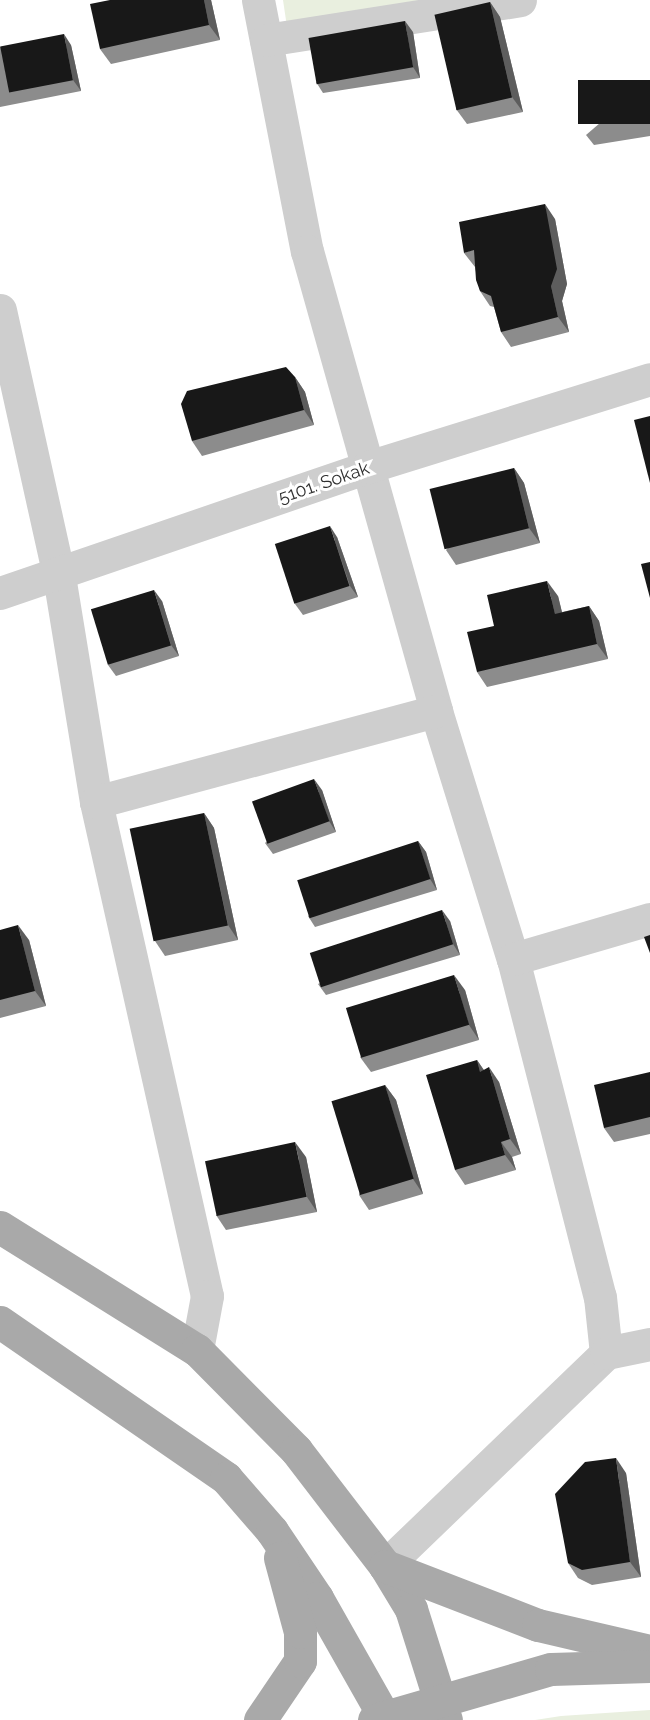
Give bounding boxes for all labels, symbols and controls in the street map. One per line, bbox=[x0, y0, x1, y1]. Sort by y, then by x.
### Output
street label: 5101. Sokak bbox=[276, 457, 372, 509]

